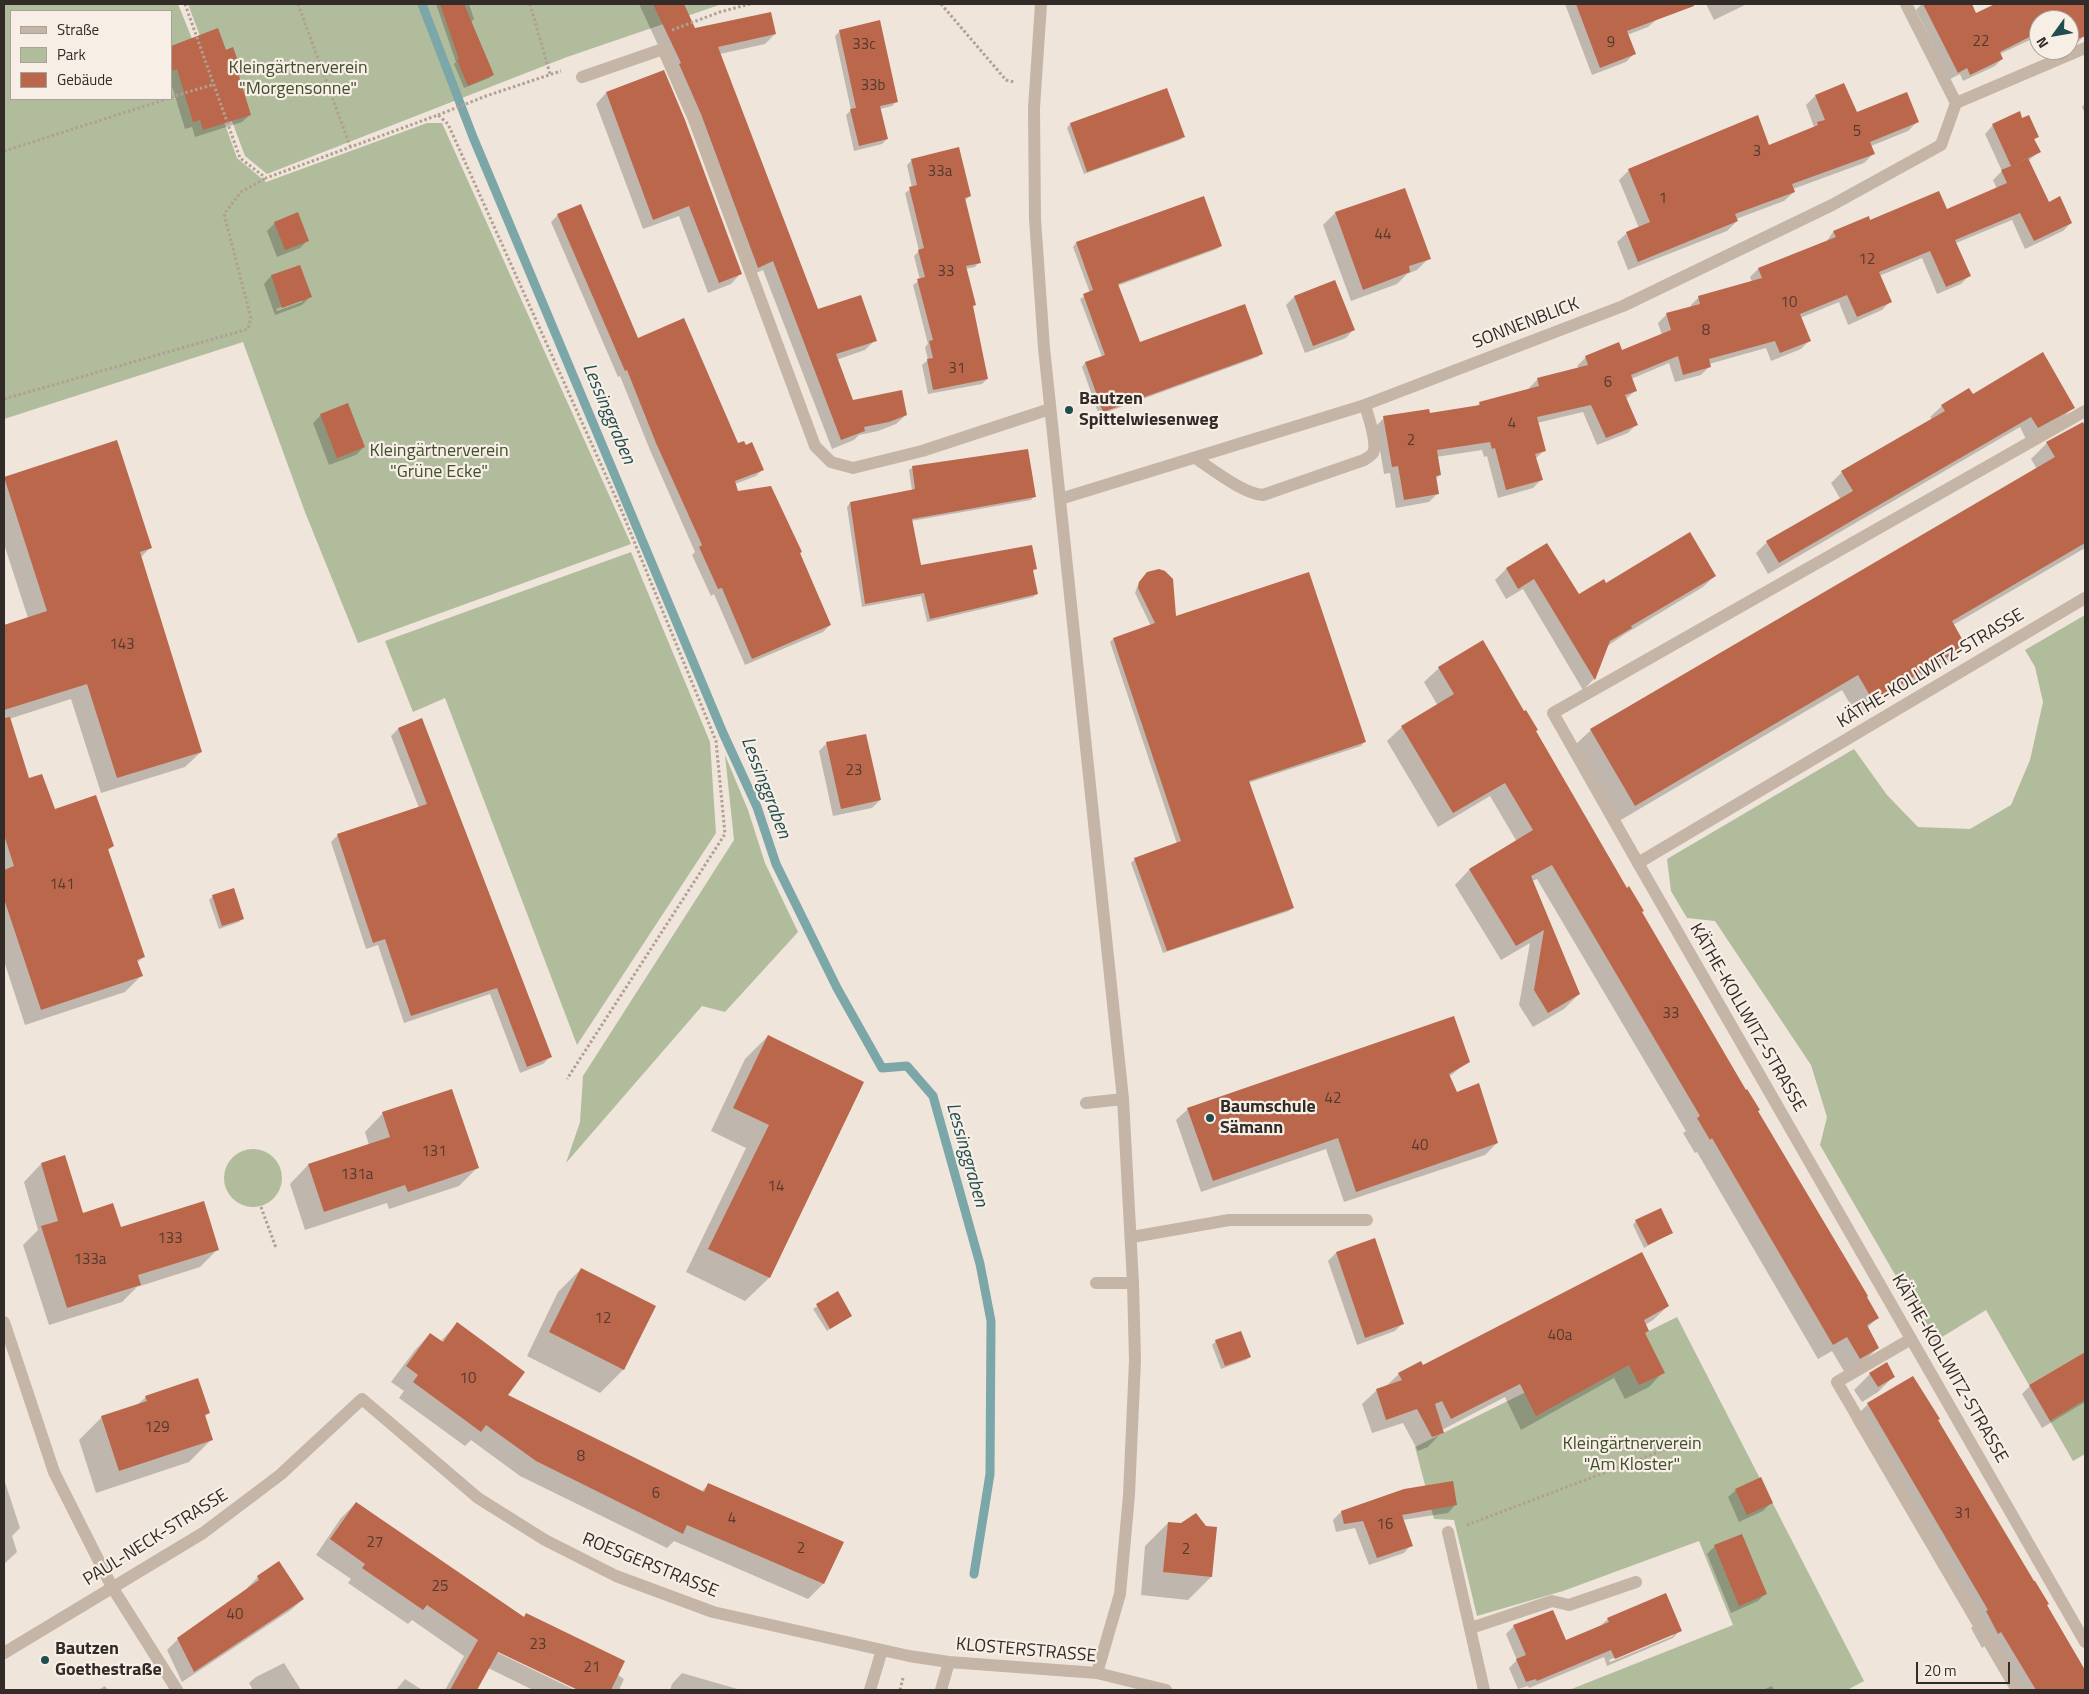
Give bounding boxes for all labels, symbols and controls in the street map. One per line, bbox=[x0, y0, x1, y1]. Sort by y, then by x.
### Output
legend bbox=[10, 10, 172, 100]
north arrow bbox=[2029, 10, 2079, 60]
text: Straße bbox=[57, 18, 99, 41]
house number: 22 bbox=[1973, 33, 1989, 51]
text: N bbox=[2030, 33, 2053, 52]
house number: 9 bbox=[1607, 34, 1615, 52]
house number: 33c bbox=[852, 36, 876, 54]
text: Park bbox=[57, 43, 86, 66]
park label: Kleingärtnerverein "Morgensonne" bbox=[228, 58, 368, 100]
text: Gebäude bbox=[57, 68, 113, 91]
house number: 33b bbox=[861, 77, 885, 95]
house number: 5 bbox=[1853, 123, 1861, 141]
house number: 3 bbox=[1753, 143, 1761, 161]
house number: 33a bbox=[928, 163, 952, 181]
house number: 1 bbox=[1659, 190, 1667, 208]
house number: 44 bbox=[1375, 226, 1391, 244]
house number: 12 bbox=[1859, 251, 1875, 269]
house number: 33 bbox=[938, 263, 954, 281]
street label: SONNENBLICK bbox=[1470, 294, 1582, 354]
house number: 10 bbox=[1781, 294, 1797, 312]
house number: 8 bbox=[1702, 322, 1710, 340]
water label: Lessinggraben bbox=[577, 360, 639, 468]
house number: 31 bbox=[949, 360, 965, 378]
house number: 6 bbox=[1604, 374, 1612, 392]
place label: Bautzen Spittelwiesenweg bbox=[1079, 389, 1218, 432]
marker: Bautzen Spittelwiesenweg bbox=[1063, 404, 1075, 416]
house number: 4 bbox=[1508, 415, 1516, 433]
house number: 2 bbox=[1407, 432, 1415, 450]
park label: Kleingärtnerverein "Grüne Ecke" bbox=[369, 441, 509, 484]
street label: KÄTHE-KOLLWITZ-STRASSE bbox=[1834, 605, 2028, 733]
house number: 143 bbox=[109, 636, 135, 654]
water label: Lessinggraben bbox=[735, 734, 795, 842]
house number: 23 bbox=[846, 762, 862, 780]
house number: 141 bbox=[49, 876, 75, 894]
street label: KÄTHE-KOLLWITZ-STRASSE bbox=[1684, 920, 1810, 1116]
house number: 33 bbox=[1663, 1005, 1679, 1023]
house number: 42 bbox=[1325, 1090, 1341, 1108]
place label: Baumschule Sämann bbox=[1220, 1097, 1316, 1140]
water label: Lessinggraben bbox=[940, 1100, 992, 1210]
marker: Baumschule Sämann bbox=[1204, 1112, 1216, 1124]
house number: 40 bbox=[1412, 1137, 1428, 1155]
house number: 131 bbox=[421, 1143, 447, 1161]
house number: 131a bbox=[341, 1166, 373, 1184]
house number: 14 bbox=[768, 1178, 784, 1196]
house number: 133 bbox=[157, 1230, 183, 1248]
house number: 133a bbox=[74, 1251, 106, 1269]
street label: KÄTHE-KOLLWITZ-STRASSE bbox=[1886, 1271, 2012, 1467]
house number: 12 bbox=[595, 1310, 611, 1328]
house number: 40a bbox=[1548, 1327, 1572, 1345]
house number: 10 bbox=[460, 1370, 476, 1388]
house number: 129 bbox=[144, 1419, 170, 1437]
park label: Kleingärtnerverein "Am Kloster" bbox=[1562, 1434, 1702, 1476]
house number: 8 bbox=[577, 1448, 585, 1466]
street label: PAUL-NECK-STRASSE bbox=[80, 1485, 232, 1591]
house number: 6 bbox=[652, 1485, 660, 1503]
house number: 31 bbox=[1955, 1505, 1971, 1523]
house number: 4 bbox=[728, 1510, 736, 1528]
house number: 16 bbox=[1377, 1516, 1393, 1534]
street label: ROESGERSTRASSE bbox=[579, 1529, 721, 1603]
house number: 27 bbox=[367, 1534, 383, 1552]
house number: 2 bbox=[797, 1540, 805, 1558]
house number: 2 bbox=[1182, 1541, 1190, 1559]
house number: 25 bbox=[432, 1578, 448, 1596]
house number: 40 bbox=[227, 1606, 243, 1624]
street label: KLOSTERSTRASSE bbox=[955, 1634, 1097, 1668]
house number: 23 bbox=[530, 1636, 546, 1654]
place label: Bautzen Goethestraße bbox=[55, 1639, 162, 1682]
scale bar bbox=[1919, 1652, 2013, 1684]
marker: Bautzen Goethestraße bbox=[39, 1654, 51, 1666]
house number: 21 bbox=[584, 1659, 600, 1677]
text: 20 m bbox=[1924, 1659, 1957, 1682]

